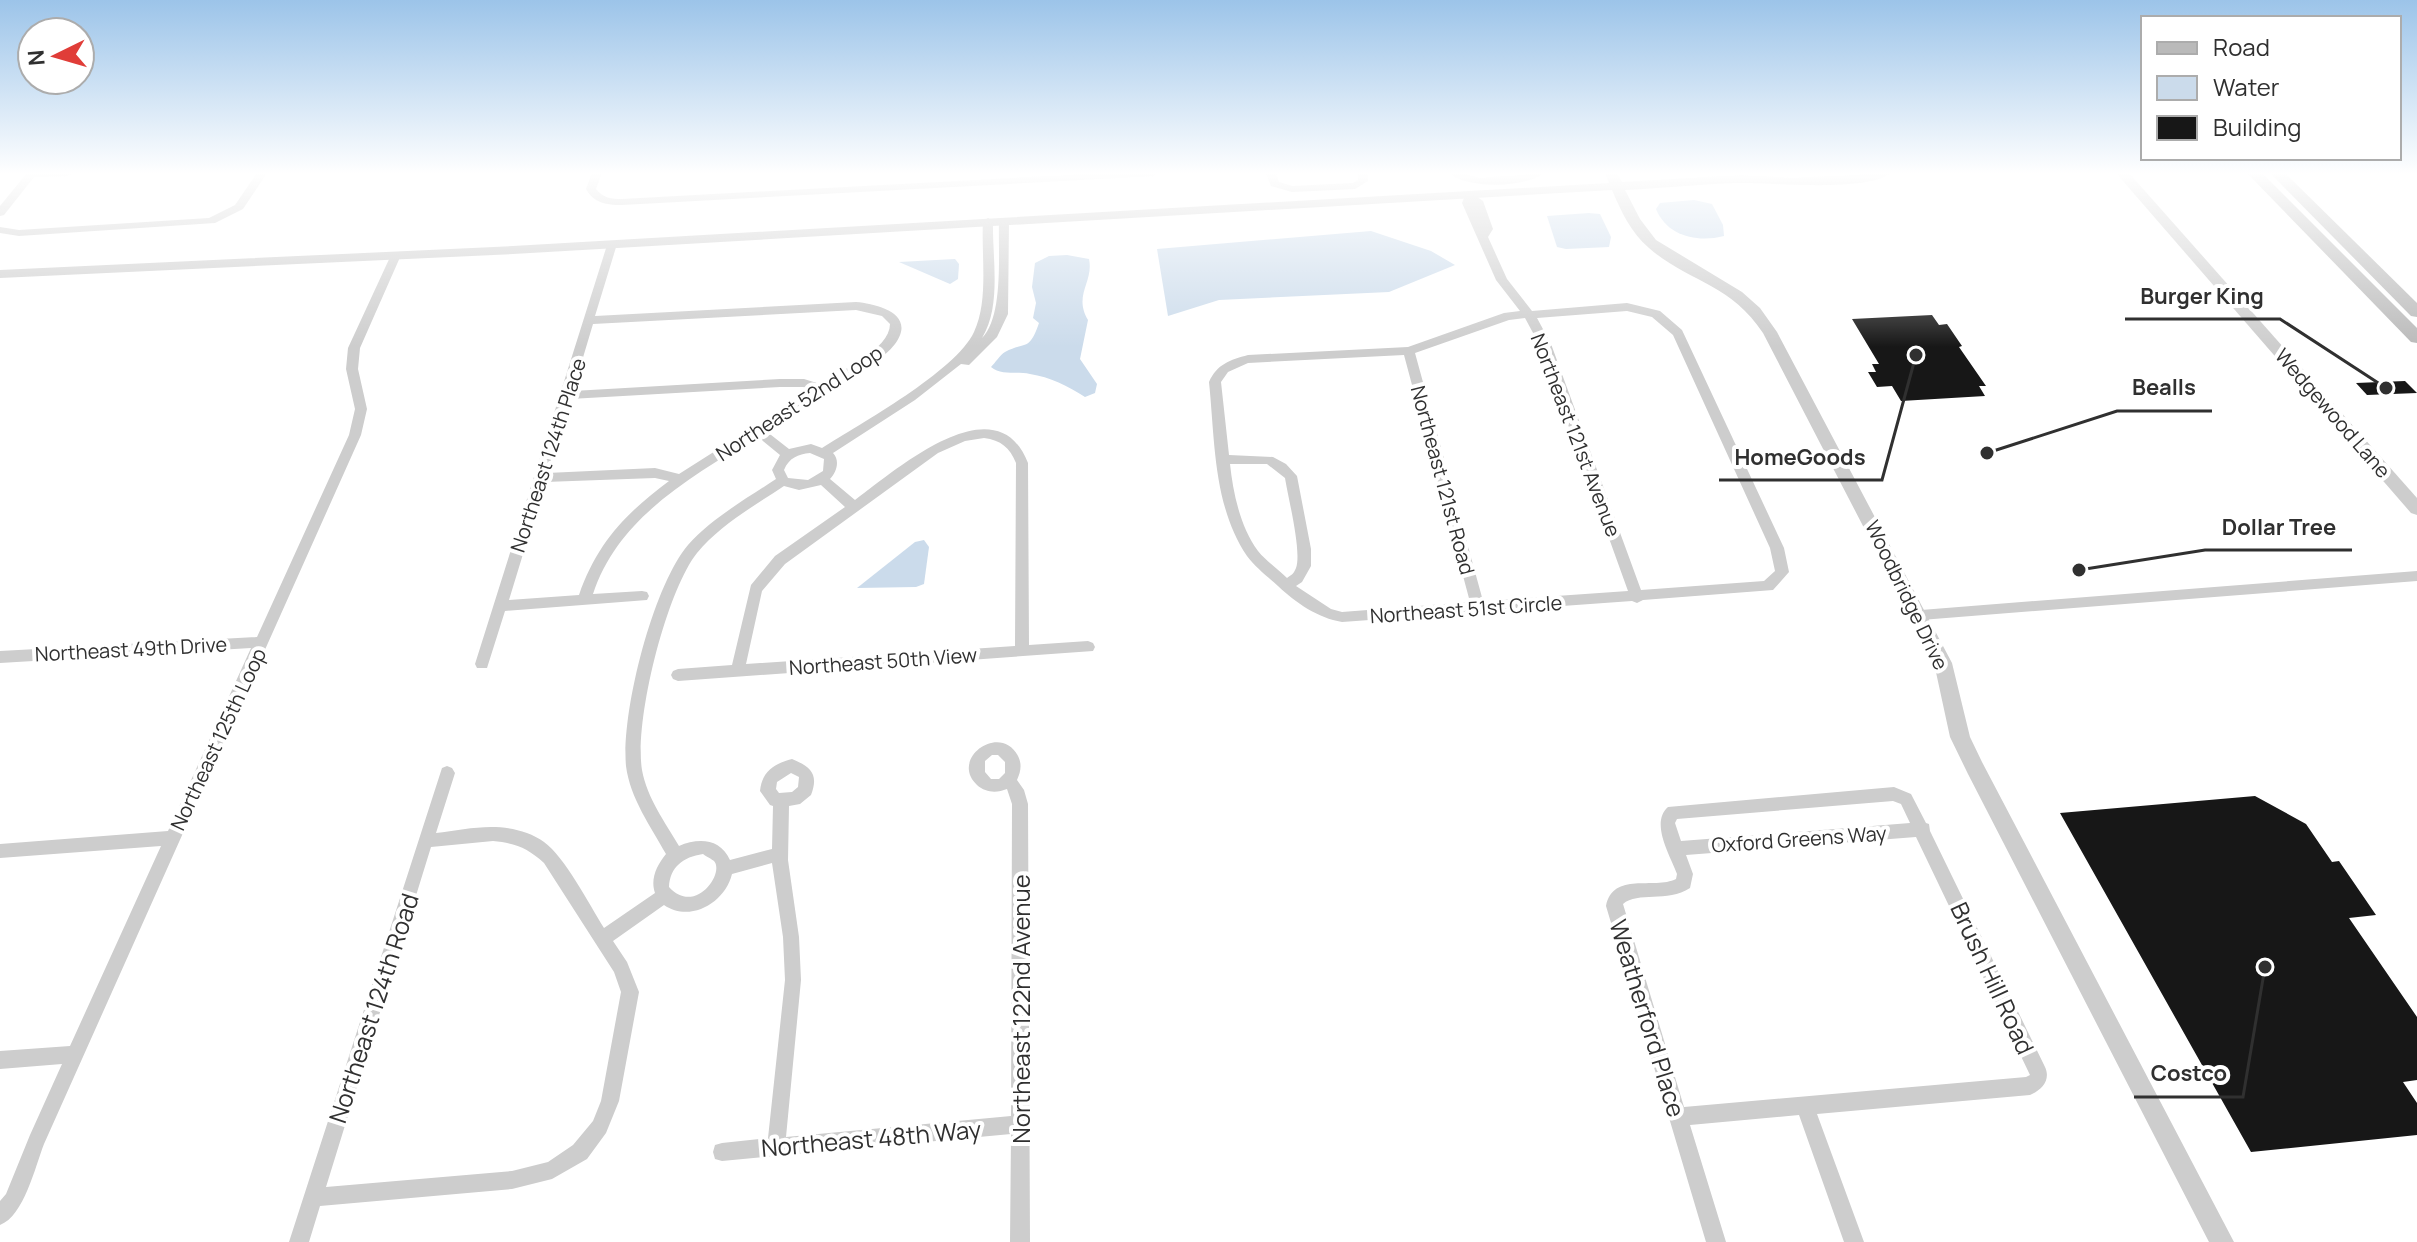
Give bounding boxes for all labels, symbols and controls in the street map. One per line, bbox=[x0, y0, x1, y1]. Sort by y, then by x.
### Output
north arrow bbox=[16, 16, 96, 96]
legend bbox=[2141, 16, 2401, 160]
text: Road bbox=[2213, 30, 2270, 63]
text: N bbox=[20, 49, 52, 67]
text: Water bbox=[2213, 70, 2280, 103]
text: Building bbox=[2213, 110, 2301, 143]
callout: Burger King bbox=[2125, 273, 2280, 319]
text: Burger King bbox=[2140, 281, 2264, 311]
street label: Northeast 121st Avenue bbox=[1525, 329, 1627, 541]
street label: Northeast 52nd Loop bbox=[711, 339, 888, 467]
street label: Wedgewood Lane bbox=[2269, 342, 2397, 484]
street label: Northeast 124th Place bbox=[504, 355, 592, 555]
callout: Bealls bbox=[2117, 365, 2212, 411]
text: Bealls bbox=[2132, 372, 2196, 402]
street label: Northeast 121st Road bbox=[1405, 383, 1481, 577]
callout: HomeGoods bbox=[1719, 434, 1882, 480]
text: HomeGoods bbox=[1734, 442, 1866, 472]
callout: Dollar Tree bbox=[2205, 504, 2352, 550]
text: Dollar Tree bbox=[2222, 512, 2336, 542]
street label: Woodbridge Drive bbox=[1859, 516, 1955, 674]
street label: Northeast 51st Circle bbox=[1369, 589, 1563, 629]
street label: Northeast 49th Drive bbox=[34, 630, 228, 668]
street label: Northeast 50th View bbox=[788, 641, 978, 681]
street label: Northeast 125th Loop bbox=[164, 643, 272, 834]
street label: Oxford Greens Way bbox=[1711, 819, 1888, 859]
street label: Northeast 122nd Avenue bbox=[1004, 874, 1037, 1144]
street label: Northeast 124th Road bbox=[320, 889, 426, 1127]
street label: Brush Hill Road bbox=[1943, 897, 2043, 1059]
street label: Weatherford Place bbox=[1602, 915, 1694, 1121]
callout: Costco bbox=[2134, 1051, 2243, 1097]
text: Costco bbox=[2151, 1058, 2227, 1088]
street label: Northeast 48th Way bbox=[760, 1112, 983, 1164]

